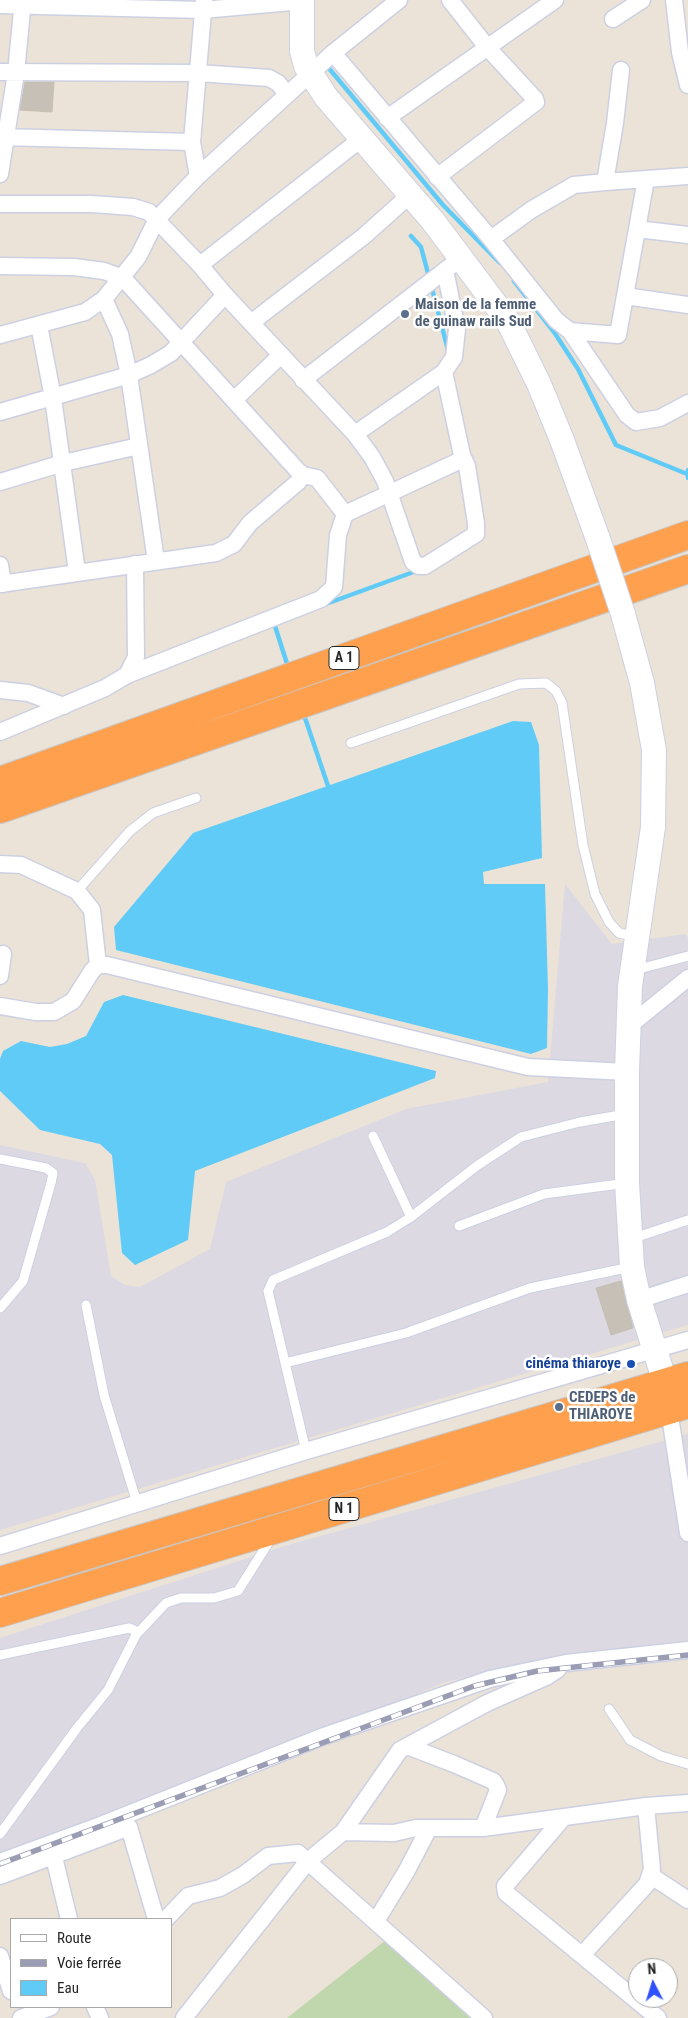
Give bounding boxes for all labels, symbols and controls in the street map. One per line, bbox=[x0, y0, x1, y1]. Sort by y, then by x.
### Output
place label: Maison de la femme de guinaw rails Sud bbox=[415, 296, 536, 331]
marker: Maison de la femme de guinaw rails Sud bbox=[399, 308, 411, 320]
road number: A 1 bbox=[329, 646, 359, 670]
place label: cinéma thiaroye bbox=[525, 1355, 621, 1373]
marker: cinéma thiaroye bbox=[625, 1358, 637, 1370]
place label: CEDEPS de THIAROYE bbox=[569, 1389, 635, 1424]
marker: CEDEPS de THIAROYE bbox=[553, 1401, 565, 1413]
road number: N 1 bbox=[329, 1498, 359, 1520]
legend bbox=[10, 1918, 172, 2008]
text: Route bbox=[57, 1929, 91, 1947]
text: Voie ferrée bbox=[57, 1954, 121, 1972]
north arrow bbox=[628, 1958, 678, 2008]
text: N bbox=[647, 1961, 657, 1977]
text: Eau bbox=[57, 1979, 79, 1997]

